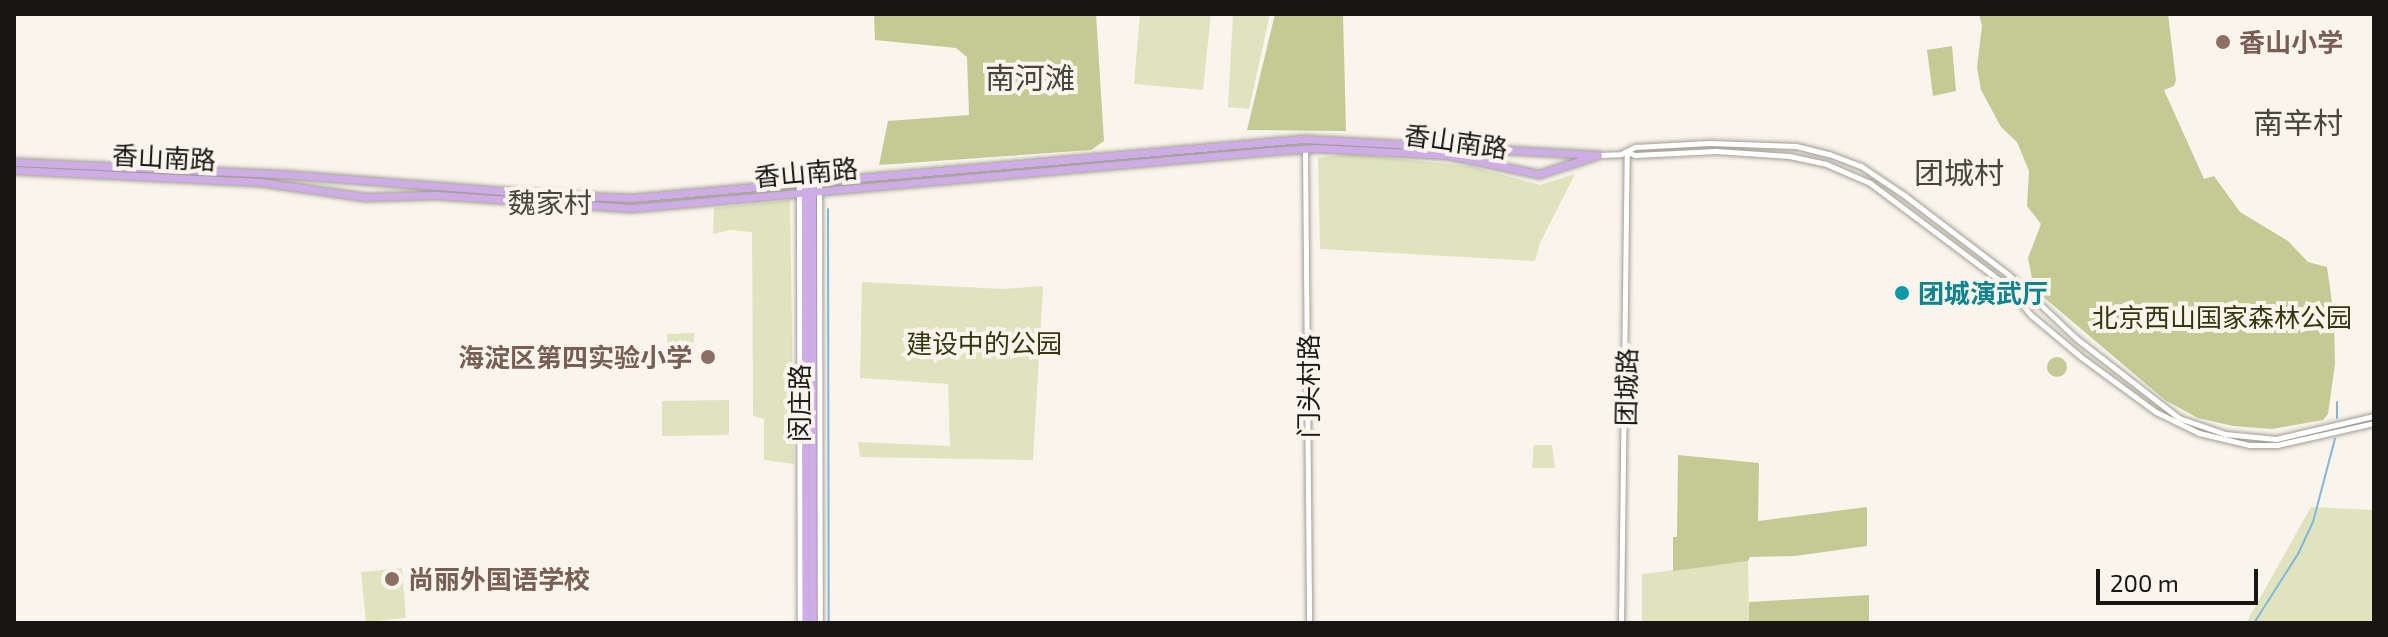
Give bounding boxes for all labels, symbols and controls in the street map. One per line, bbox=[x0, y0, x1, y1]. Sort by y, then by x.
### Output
place label: 香山小学 bbox=[2239, 26, 2343, 58]
marker: 香山小学 bbox=[2214, 33, 2232, 51]
district label: 南河滩 bbox=[985, 59, 1075, 95]
district label: 南辛村 bbox=[2253, 104, 2343, 140]
street label: 香山南路 bbox=[1402, 118, 1510, 164]
street label: 香山南路 bbox=[111, 139, 217, 175]
street label: 香山南路 bbox=[753, 152, 859, 192]
district label: 团城村 bbox=[1914, 154, 2004, 190]
district label: 魏家村 bbox=[508, 185, 592, 219]
place label: 团城演武厅 bbox=[1918, 277, 2048, 309]
marker: 团城演武厅 bbox=[1893, 284, 1911, 302]
park label: 北京西山国家森林公园 bbox=[2092, 301, 2352, 333]
park label: 建设中的公园 bbox=[906, 327, 1062, 359]
street label: 门头村路 bbox=[1292, 334, 1324, 438]
place label: 海淀区第四实验小学 bbox=[458, 341, 692, 373]
marker: 海淀区第四实验小学 bbox=[699, 348, 717, 366]
street label: 团城路 bbox=[1610, 348, 1642, 426]
street label: 闵庄路 bbox=[783, 364, 815, 442]
scale bar bbox=[2100, 553, 2262, 603]
place label: 尚丽外国语学校 bbox=[408, 563, 590, 595]
text: 200 m bbox=[2110, 568, 2179, 597]
marker: 尚丽外国语学校 bbox=[383, 570, 401, 588]

